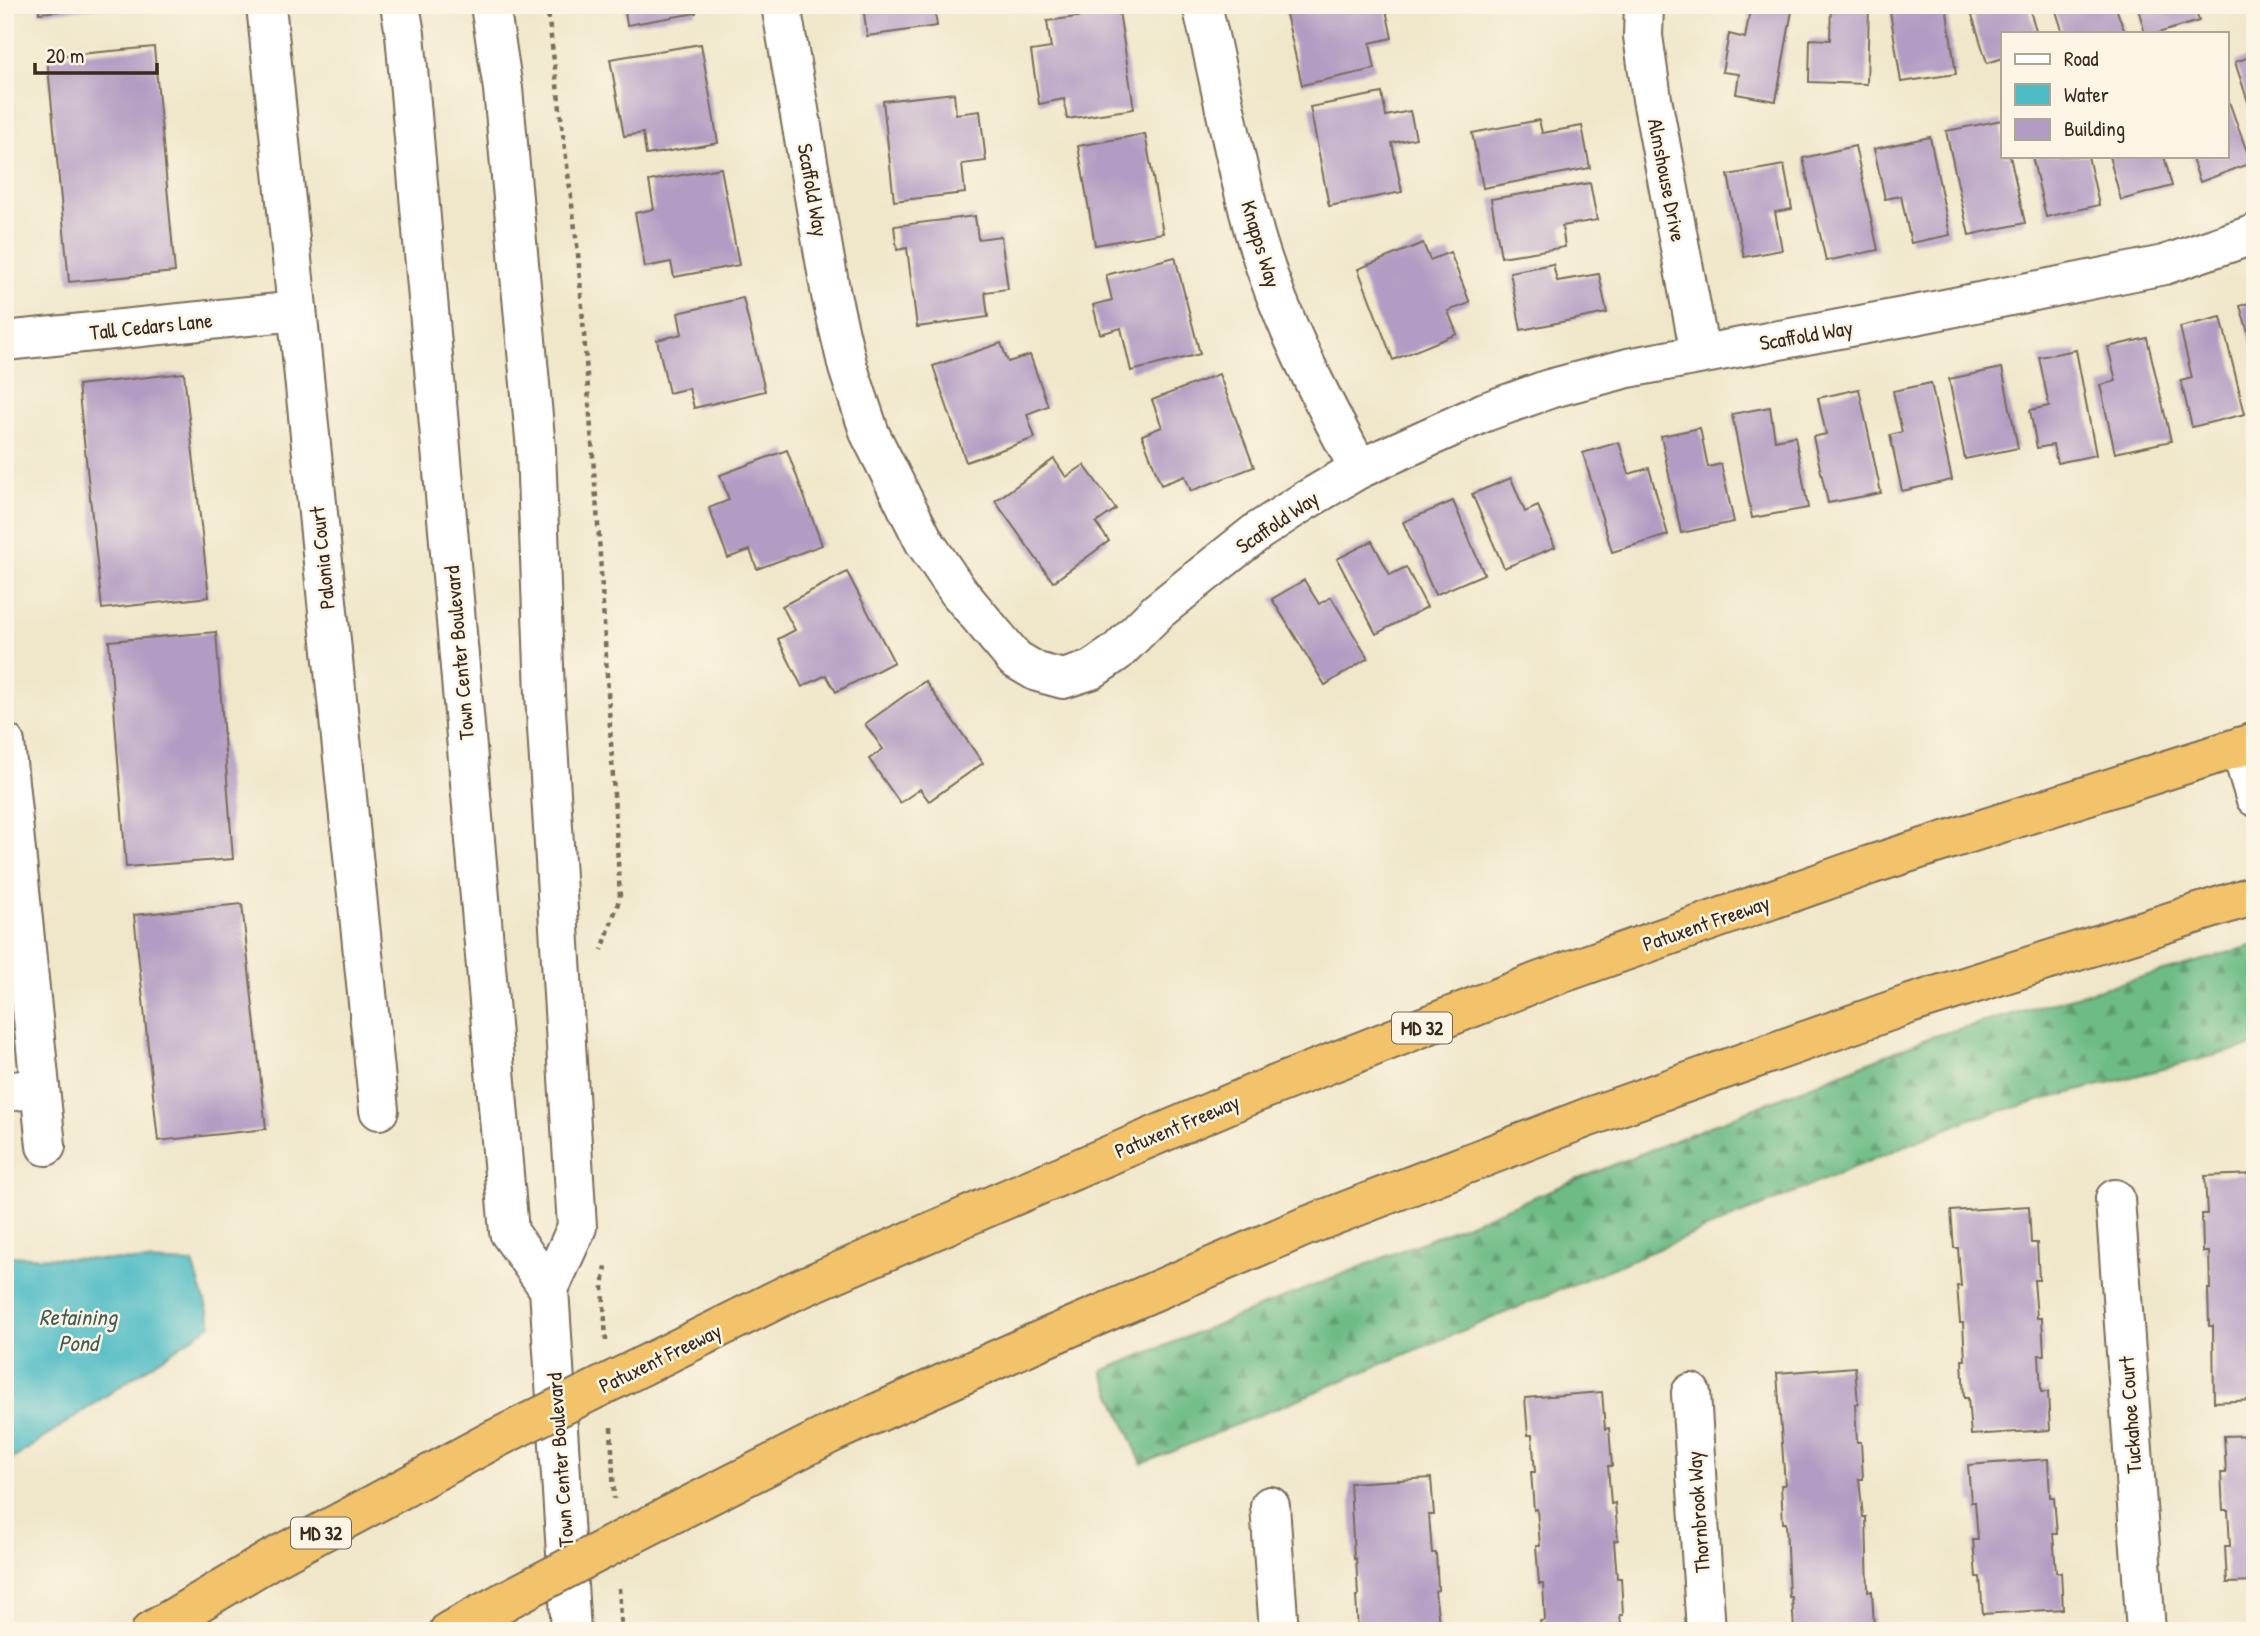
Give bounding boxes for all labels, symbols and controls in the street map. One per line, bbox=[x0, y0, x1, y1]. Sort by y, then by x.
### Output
scale bar bbox=[35, 32, 158, 76]
legend bbox=[2001, 32, 2228, 158]
text: 20 m bbox=[46, 41, 84, 70]
text: Road bbox=[2064, 44, 2098, 73]
text: Water bbox=[2064, 80, 2109, 109]
text: Building bbox=[2064, 114, 2125, 143]
street label: Almshouse Drive bbox=[1641, 116, 1693, 244]
street label: Scaffold Way bbox=[791, 141, 835, 239]
street label: Knapps Way bbox=[1234, 197, 1288, 291]
street label: Tall Cedars Lane bbox=[88, 305, 214, 347]
street label: Scaffold Way bbox=[1757, 313, 1855, 357]
street label: Scaffold Way bbox=[1230, 484, 1324, 560]
street label: Palonia Court bbox=[302, 504, 342, 611]
street label: Town Center Boulevard bbox=[437, 565, 481, 741]
street label: Patuxent Freeway bbox=[1638, 888, 1774, 958]
road number: MD 32 bbox=[1392, 1012, 1452, 1044]
street label: Patuxent Freeway bbox=[1110, 1087, 1244, 1165]
water label: Retaining Pond bbox=[39, 1301, 119, 1358]
street label: Patuxent Freeway bbox=[594, 1316, 726, 1400]
street label: Tuckahoe Court bbox=[2111, 1355, 2149, 1475]
street label: Town Center Boulevard bbox=[539, 1372, 581, 1548]
street label: Thornbrook Way bbox=[1679, 1450, 1717, 1574]
road number: MD 32 bbox=[291, 1518, 351, 1548]

